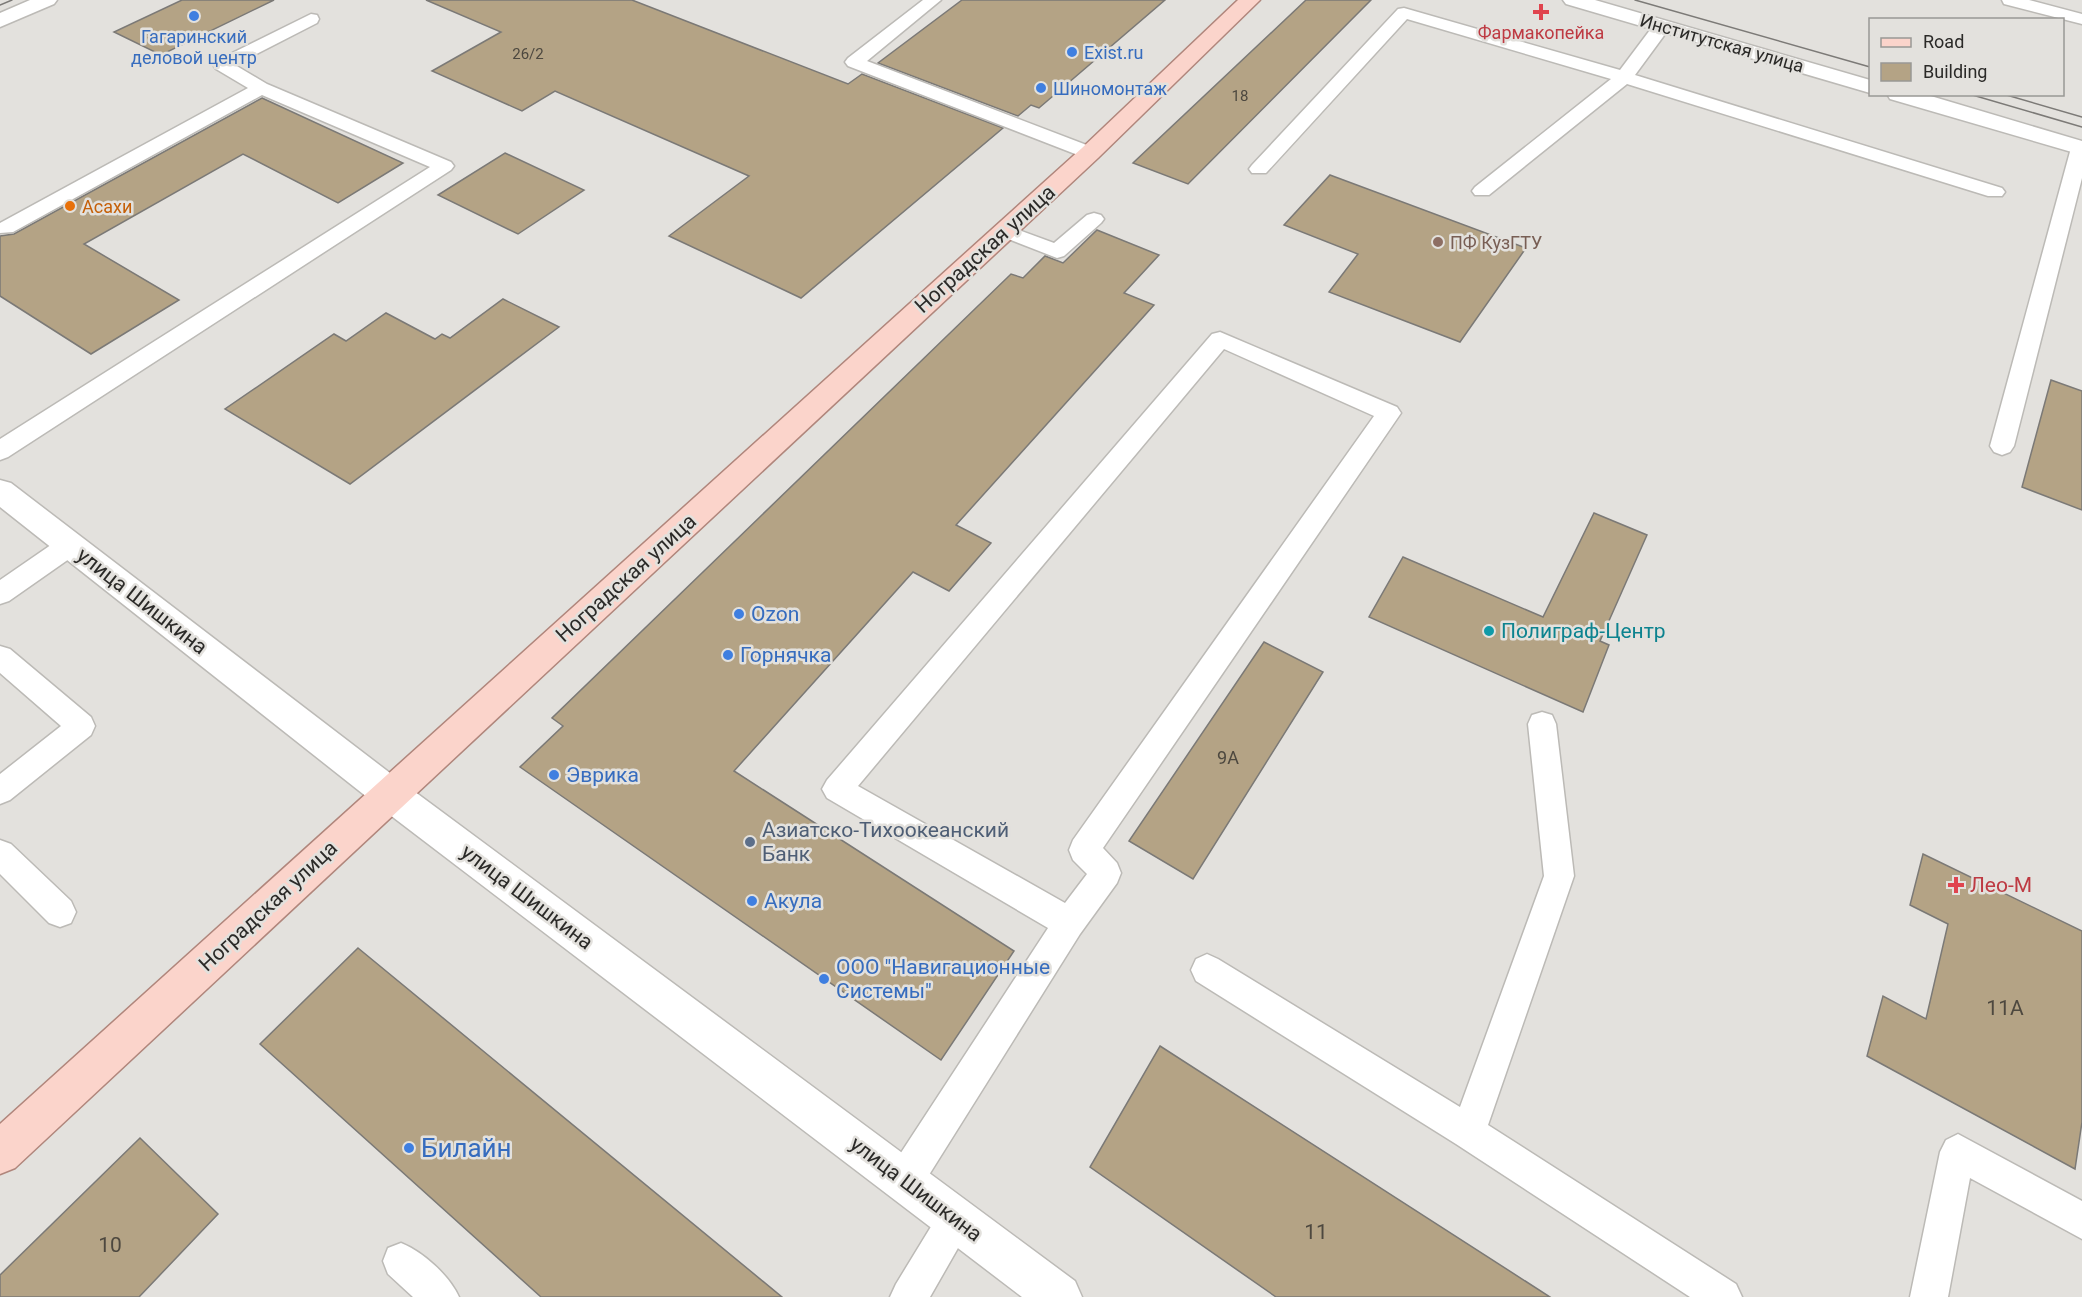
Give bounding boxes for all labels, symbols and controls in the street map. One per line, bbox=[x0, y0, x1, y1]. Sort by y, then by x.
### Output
marker: Фармакопейка bbox=[1534, 5, 1548, 19]
marker: Гагаринский деловой центр bbox=[187, 9, 201, 23]
street label: Институтская улица bbox=[1638, 10, 1806, 76]
legend bbox=[1869, 18, 2064, 96]
place label: Фармакопейка bbox=[1478, 22, 1604, 43]
place label: Гагаринский деловой центр bbox=[131, 26, 257, 68]
text: Road bbox=[1923, 31, 1964, 52]
place label: Exist.ru bbox=[1084, 42, 1143, 63]
house number: 26/2 bbox=[512, 45, 544, 63]
marker: Exist.ru bbox=[1065, 45, 1079, 59]
text: Building bbox=[1923, 61, 1987, 82]
place label: Шиномонтаж bbox=[1053, 78, 1167, 99]
marker: Шиномонтаж bbox=[1034, 81, 1048, 95]
house number: 18 bbox=[1232, 87, 1248, 105]
street label: Ноградская улица bbox=[910, 180, 1060, 318]
place label: Асахи bbox=[82, 196, 132, 217]
marker: Асахи bbox=[63, 199, 77, 213]
place label: ПФ КузГТУ bbox=[1450, 232, 1542, 253]
marker: ПФ КузГТУ bbox=[1431, 235, 1445, 249]
street label: Ноградская улица bbox=[551, 509, 701, 647]
street label: улица Шишкина bbox=[72, 543, 212, 659]
place label: Ozon bbox=[751, 602, 799, 626]
marker: Ozon bbox=[732, 607, 746, 621]
place label: Полиграф-Центр bbox=[1501, 619, 1666, 643]
marker: Полиграф-Центр bbox=[1482, 624, 1496, 638]
place label: Горнячка bbox=[740, 643, 831, 667]
marker: Горнячка bbox=[721, 648, 735, 662]
house number: 9А bbox=[1217, 747, 1239, 768]
place label: Эврика bbox=[566, 763, 639, 787]
marker: Эврика bbox=[547, 768, 561, 782]
place label: Азиатско-Тихоокеанский Банк bbox=[762, 818, 1009, 866]
marker: Азиатско-Тихоокеанский Банк bbox=[743, 835, 757, 849]
street label: Ноградская улица bbox=[194, 836, 342, 976]
street label: улица Шишкина bbox=[456, 840, 598, 954]
place label: Лео-М bbox=[1970, 873, 2032, 897]
marker: Лео-М bbox=[1947, 876, 1965, 894]
place label: Акула bbox=[764, 889, 822, 913]
marker: Акула bbox=[745, 894, 759, 908]
place label: ООО "Навигационные Системы" bbox=[836, 955, 1050, 1003]
marker: ООО "Навигационные Системы" bbox=[817, 972, 831, 986]
house number: 11А bbox=[1986, 996, 2024, 1020]
street label: улица Шишкина bbox=[845, 1132, 987, 1246]
place label: Билайн bbox=[421, 1133, 512, 1163]
marker: Билайн bbox=[402, 1141, 416, 1155]
house number: 11 bbox=[1304, 1220, 1328, 1244]
house number: 10 bbox=[98, 1233, 122, 1257]

